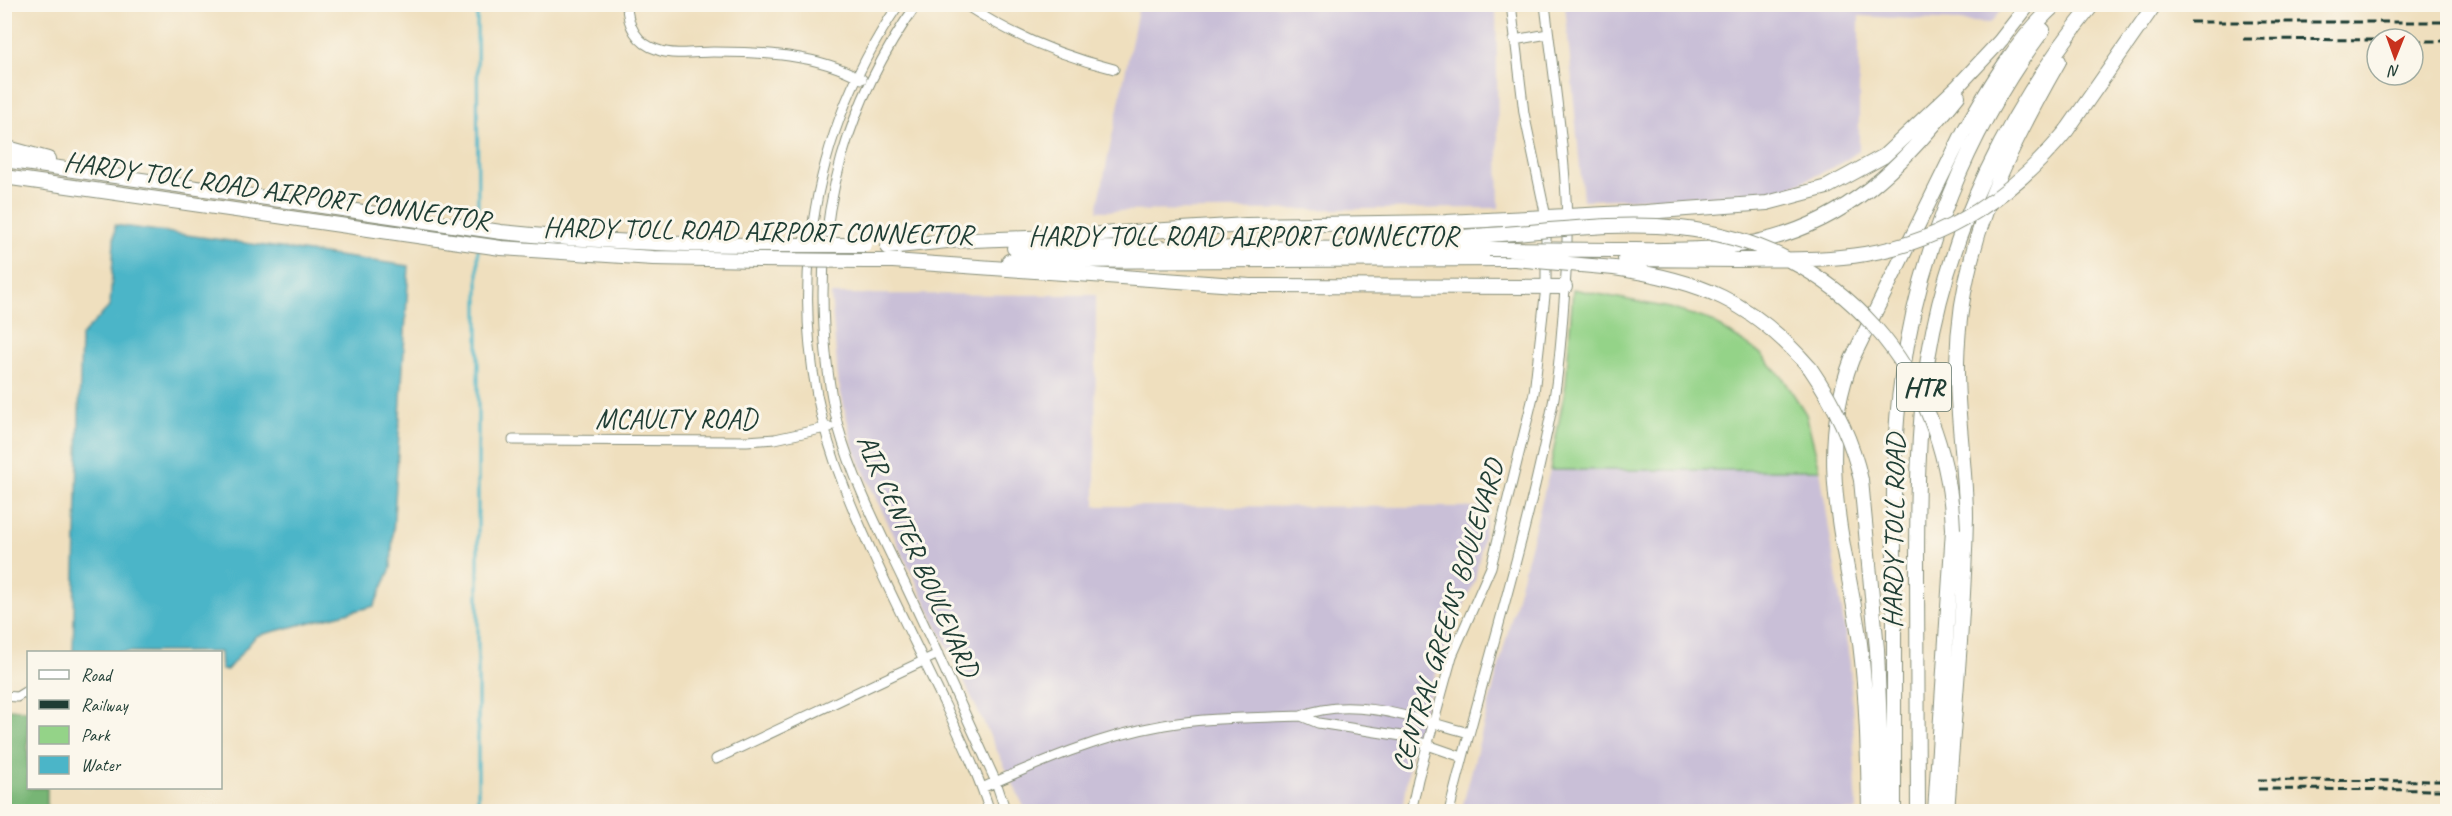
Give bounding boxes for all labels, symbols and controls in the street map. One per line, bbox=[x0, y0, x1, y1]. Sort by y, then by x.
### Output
north arrow bbox=[2365, 27, 2425, 87]
text: N bbox=[2387, 61, 2400, 81]
street label: HARDY TOLL ROAD AIRPORT CONNECTOR bbox=[62, 143, 495, 238]
street label: HARDY TOLL ROAD AIRPORT CONNECTOR bbox=[543, 209, 976, 252]
street label: HARDY TOLL ROAD AIRPORT CONNECTOR bbox=[1028, 218, 1461, 253]
road number: HTR bbox=[1897, 363, 1951, 411]
street label: MCAULTY ROAD bbox=[595, 401, 760, 436]
street label: AIR CENTER BOULEVARD bbox=[849, 429, 989, 684]
street label: HARDY TOLL ROAD bbox=[1874, 431, 1913, 628]
street label: CENTRAL GREENS BOULEVARD bbox=[1383, 453, 1512, 775]
legend bbox=[27, 651, 222, 789]
text: Road bbox=[81, 664, 114, 686]
text: Railway bbox=[81, 694, 129, 716]
text: Park bbox=[81, 724, 111, 746]
text: Water bbox=[81, 754, 122, 776]

